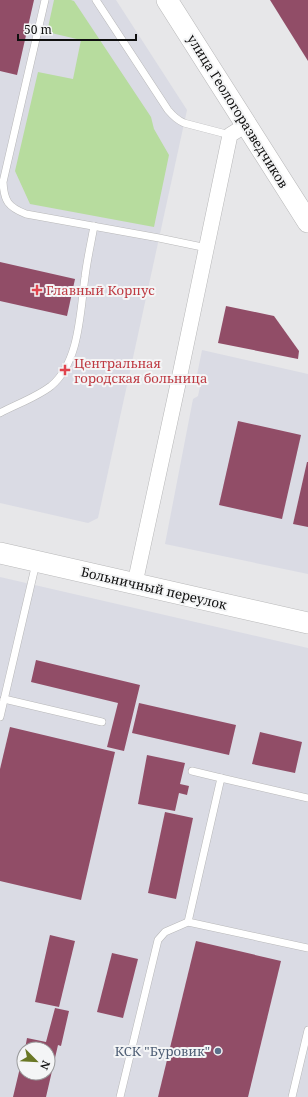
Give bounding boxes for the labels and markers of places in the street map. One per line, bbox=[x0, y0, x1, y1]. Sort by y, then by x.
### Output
place label: Главный Корпус bbox=[46, 281, 155, 299]
marker: Главный Корпус bbox=[31, 284, 43, 296]
place label: Центральная городская больница bbox=[74, 354, 207, 387]
marker: Центральная городская больница bbox=[59, 364, 71, 376]
place label: КСК "Буровик" bbox=[115, 1042, 210, 1060]
marker: КСК "Буровик" bbox=[213, 1046, 223, 1056]

